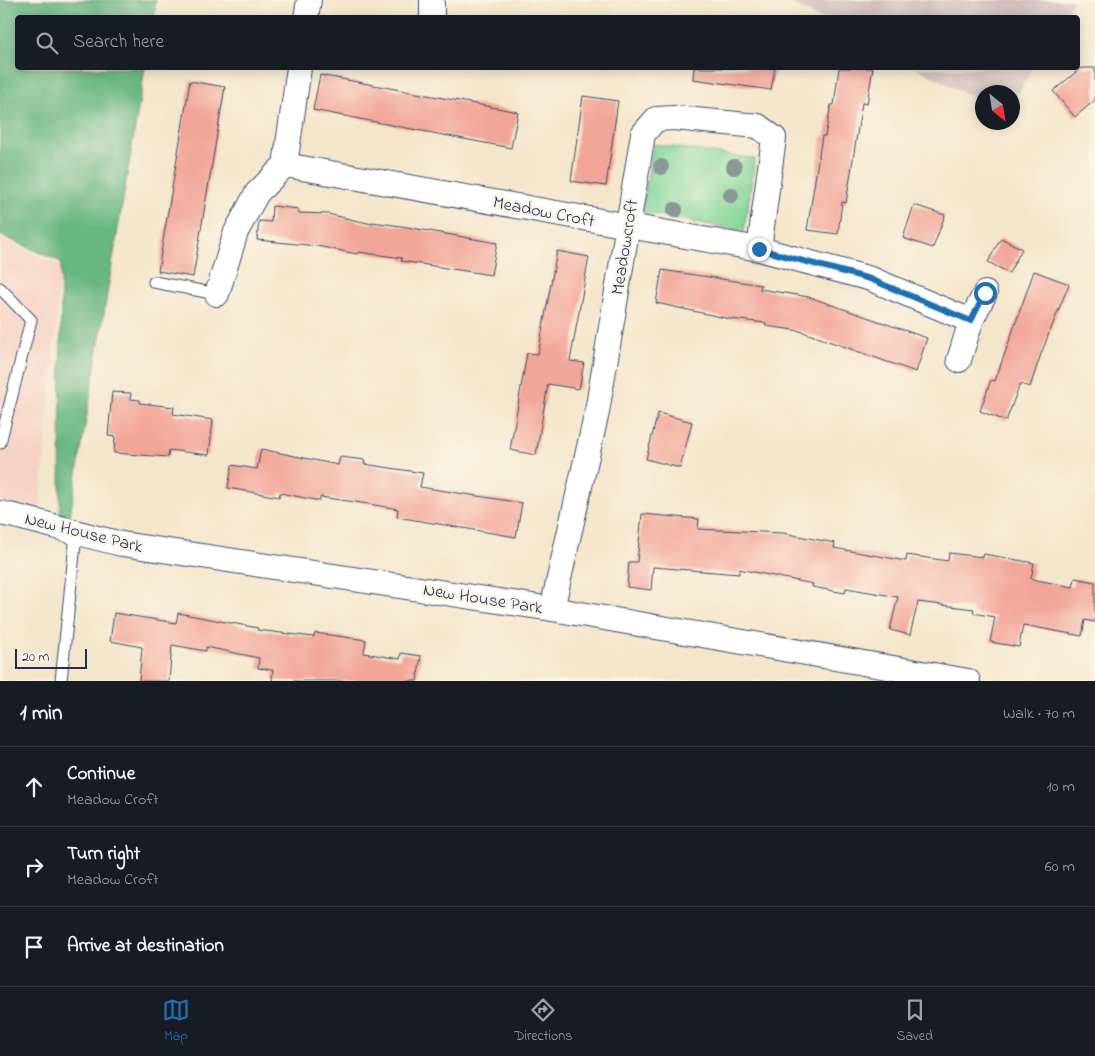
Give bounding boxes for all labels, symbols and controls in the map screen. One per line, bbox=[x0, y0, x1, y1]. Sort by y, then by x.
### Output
search box bbox=[15, 15, 1080, 70]
icon: search bbox=[33, 29, 61, 57]
text: Search here bbox=[73, 29, 164, 56]
north arrow bbox=[975, 85, 1020, 130]
street label: Meadow Croft bbox=[491, 190, 597, 236]
street label: Meadowcroft bbox=[606, 198, 646, 297]
route end bbox=[748, 238, 771, 261]
route start bbox=[974, 282, 997, 305]
street label: New House Park bbox=[22, 507, 145, 561]
street label: New House Park bbox=[421, 578, 545, 622]
scale bar bbox=[15, 646, 88, 669]
text: 20 m bbox=[22, 647, 49, 668]
text: 1 min bbox=[20, 699, 62, 729]
text: Walk · 70 m bbox=[1003, 702, 1075, 726]
text: Continue bbox=[67, 761, 135, 788]
icon: ahead bbox=[20, 773, 48, 801]
text: 10 m bbox=[1047, 775, 1075, 799]
text: Meadow Croft bbox=[67, 788, 159, 812]
text: Turn right bbox=[67, 841, 140, 868]
icon: right bbox=[20, 853, 48, 881]
text: 60 m bbox=[1045, 855, 1075, 879]
text: Meadow Croft bbox=[67, 868, 159, 892]
icon: arrive bbox=[20, 933, 48, 961]
text: Arrive at destination bbox=[67, 933, 224, 960]
tab: Map bbox=[162, 996, 190, 1047]
tab: Directions bbox=[514, 996, 572, 1047]
tab: Saved bbox=[896, 996, 933, 1047]

